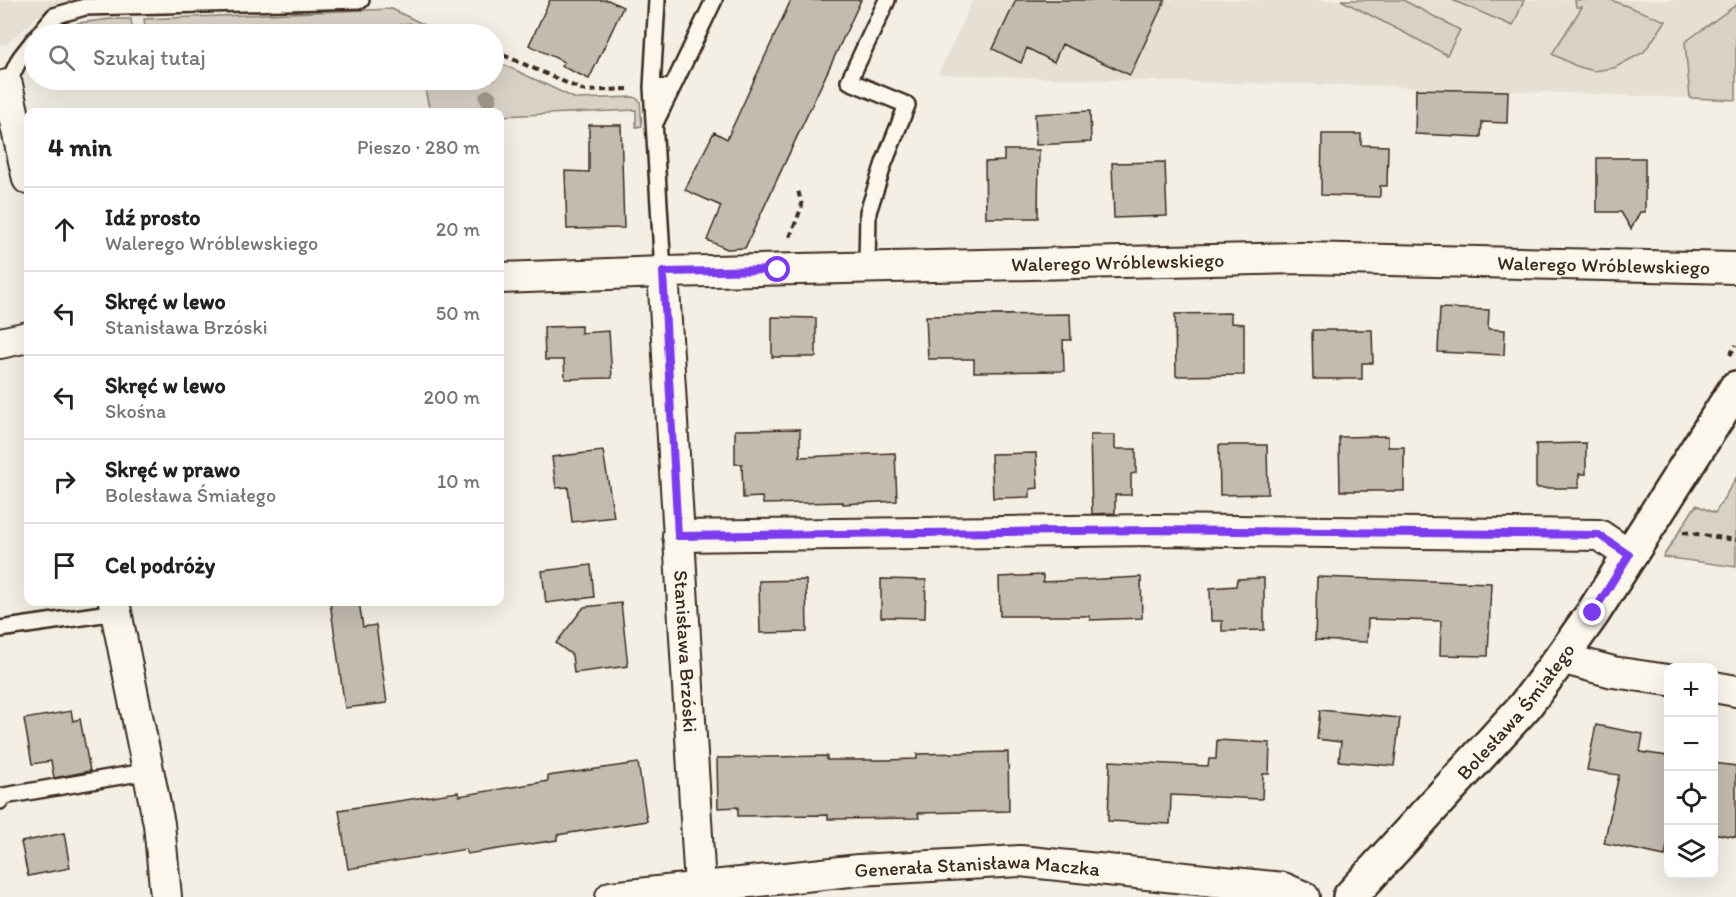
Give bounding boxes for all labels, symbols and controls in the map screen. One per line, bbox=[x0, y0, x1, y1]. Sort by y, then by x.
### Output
search box bbox=[24, 24, 504, 90]
icon: search bbox=[45, 41, 78, 74]
text: Szukaj tutaj bbox=[93, 44, 206, 71]
text: 4 min bbox=[48, 131, 112, 163]
text: Pieszo · 280 m bbox=[357, 135, 480, 159]
text: Idź prosto bbox=[105, 204, 201, 231]
icon: ahead bbox=[48, 213, 81, 246]
text: 20 m bbox=[436, 217, 480, 241]
text: Walerego Wróblewskiego bbox=[105, 231, 318, 255]
street label: Walerego Wróblewskiego bbox=[1011, 248, 1225, 276]
street label: Walerego Wróblewskiego bbox=[1497, 251, 1711, 279]
route start bbox=[764, 256, 790, 282]
text: Skręć w lewo bbox=[105, 288, 226, 315]
icon: left bbox=[48, 297, 81, 330]
text: 50 m bbox=[436, 301, 480, 325]
text: Stanisława Brzóski bbox=[105, 315, 268, 339]
text: Skręć w lewo bbox=[105, 372, 226, 399]
icon: left bbox=[48, 381, 81, 414]
text: 200 m bbox=[424, 385, 480, 409]
text: Skośna bbox=[105, 399, 166, 423]
text: Skręć w prawo bbox=[105, 456, 240, 483]
icon: right bbox=[48, 465, 81, 498]
text: 10 m bbox=[437, 469, 480, 493]
text: Bolesława Śmiałego bbox=[105, 483, 276, 507]
icon: arrive bbox=[48, 549, 81, 582]
text: Cel podróży bbox=[105, 552, 215, 579]
street label: Stanisława Brzóski bbox=[669, 569, 703, 733]
route end bbox=[1579, 599, 1605, 625]
street label: Bolesława Śmiałego bbox=[1452, 638, 1580, 785]
map controls bbox=[1664, 663, 1718, 879]
button: + bbox=[1664, 663, 1718, 717]
button: − bbox=[1664, 717, 1718, 771]
button: locate bbox=[1664, 771, 1718, 825]
button: layers bbox=[1664, 825, 1718, 879]
street label: Generała Stanisława Maczka bbox=[854, 849, 1102, 882]

